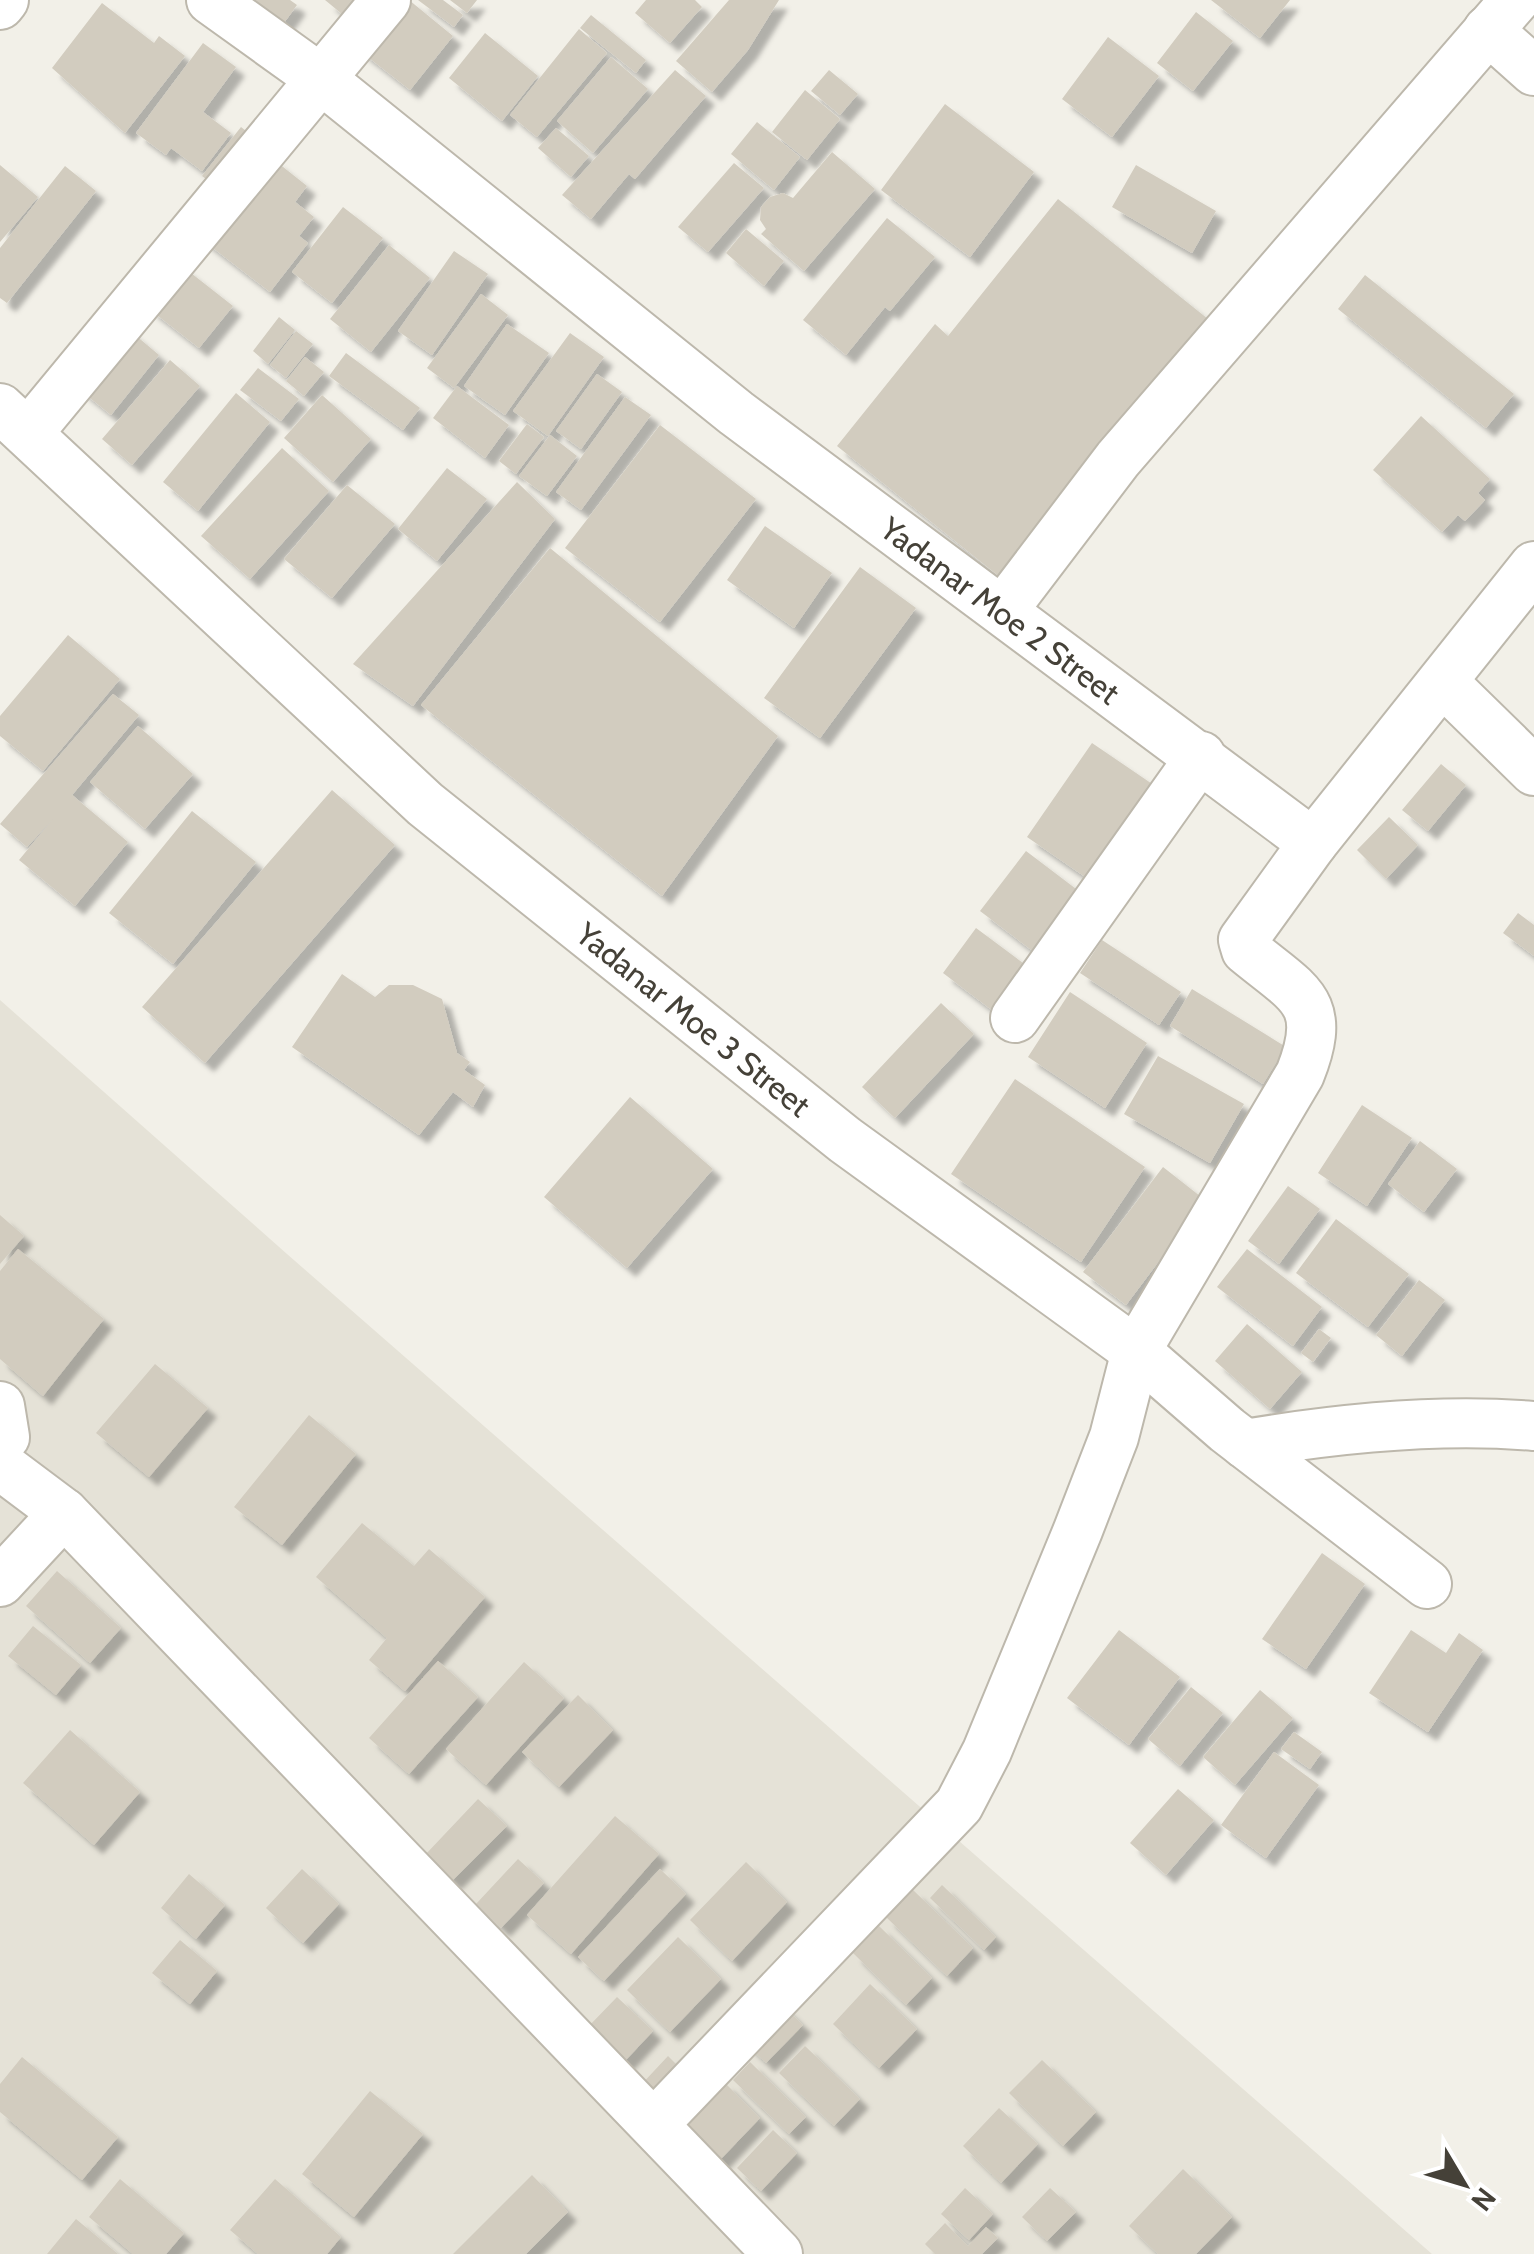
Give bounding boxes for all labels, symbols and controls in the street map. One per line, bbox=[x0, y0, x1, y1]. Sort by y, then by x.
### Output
street label: Yadanar Moe 2 Street bbox=[872, 508, 1128, 712]
street label: Yadanar Moe 3 Street bbox=[568, 913, 819, 1125]
north arrow bbox=[1414, 2134, 1514, 2234]
text: N bbox=[1464, 2181, 1503, 2218]

